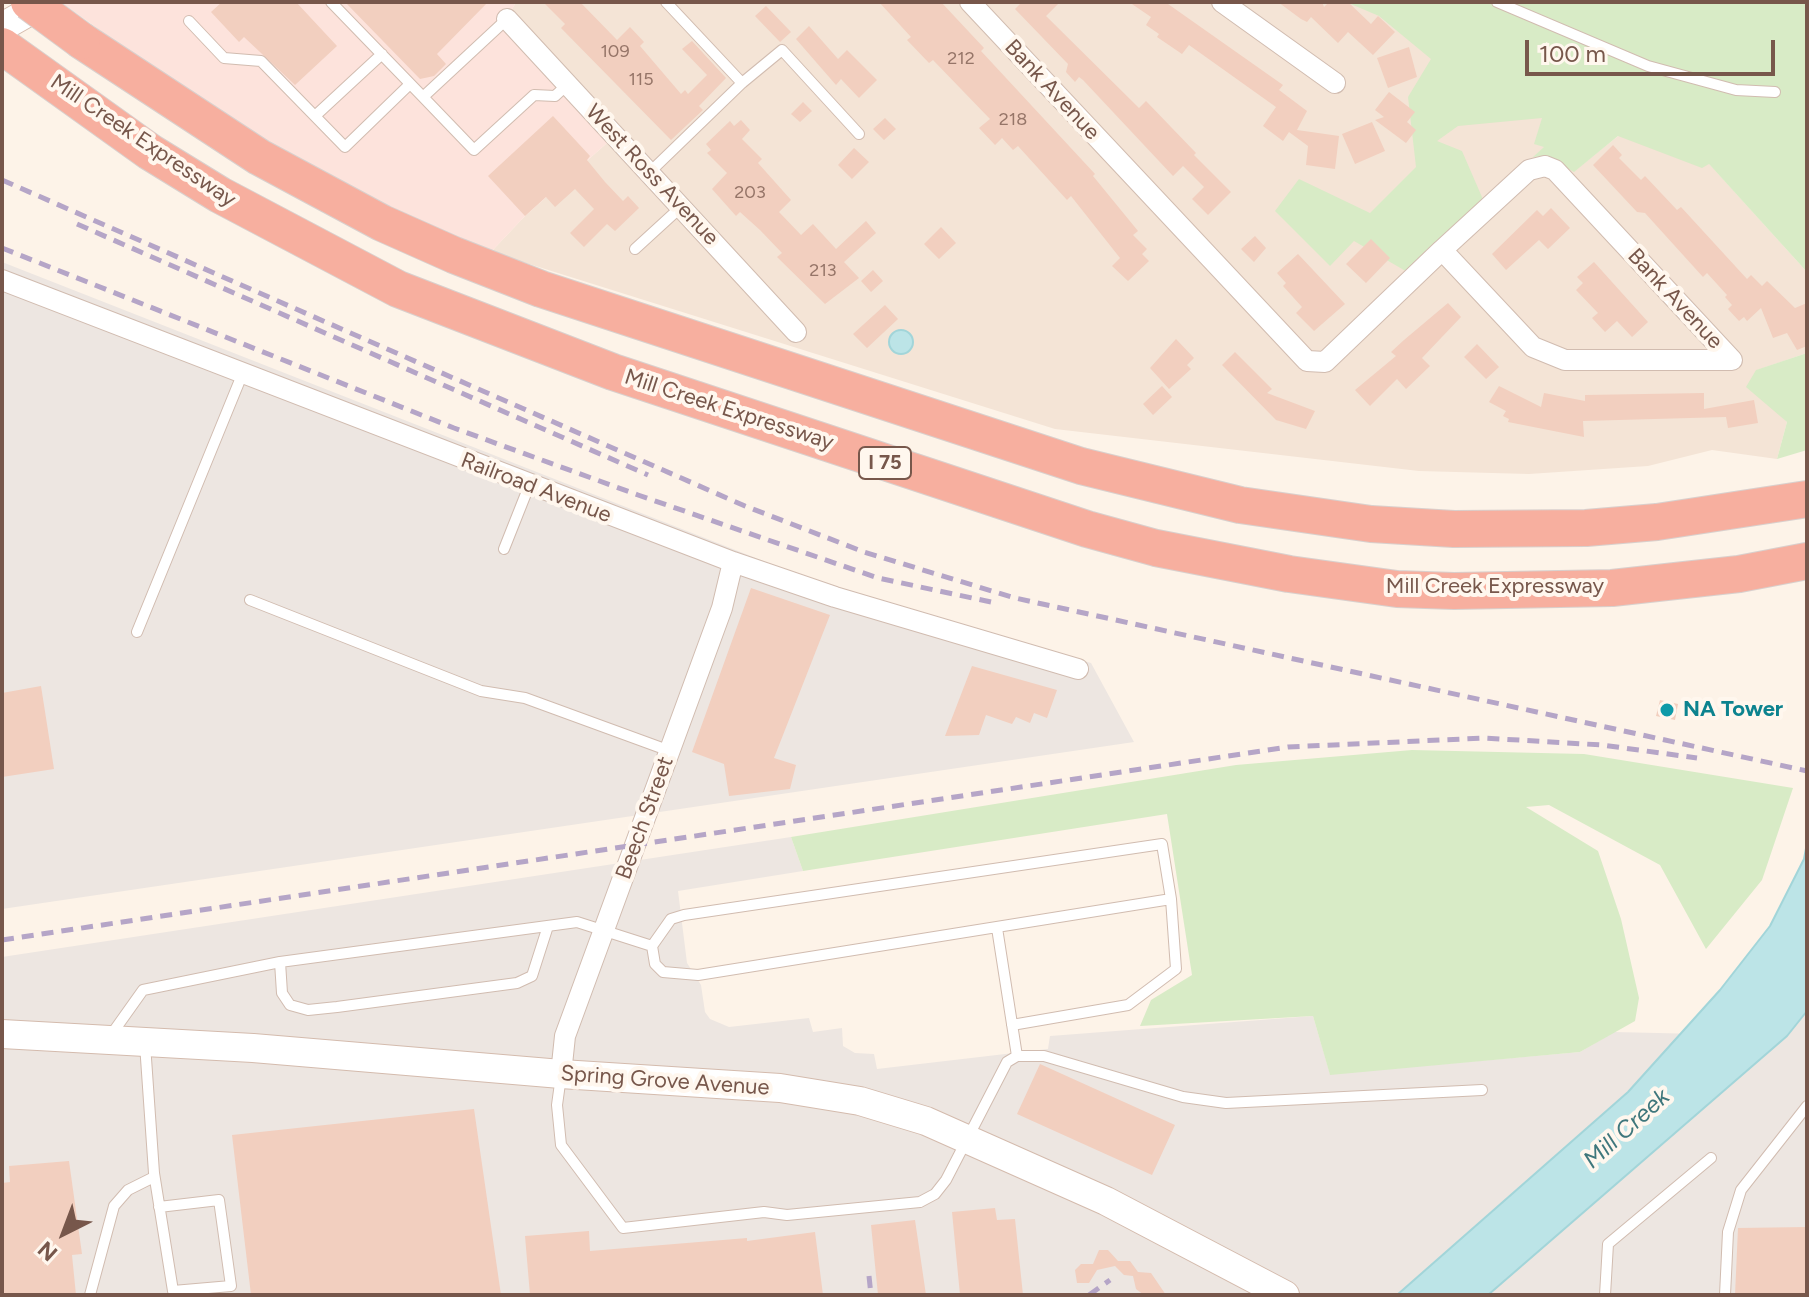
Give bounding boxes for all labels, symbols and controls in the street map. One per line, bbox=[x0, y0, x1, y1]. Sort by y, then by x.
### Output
scale bar bbox=[1529, 24, 1779, 74]
street label: Bank Avenue bbox=[999, 34, 1105, 146]
text: 100 m bbox=[1539, 39, 1606, 68]
house number: 109 bbox=[600, 41, 630, 63]
house number: 212 bbox=[947, 48, 975, 70]
street label: Mill Creek Expressway bbox=[45, 69, 241, 213]
house number: 115 bbox=[628, 69, 654, 91]
street label: West Ross Avenue bbox=[580, 99, 724, 251]
house number: 218 bbox=[999, 109, 1027, 131]
house number: 203 bbox=[734, 182, 766, 204]
street label: Bank Avenue bbox=[1622, 243, 1728, 355]
house number: 213 bbox=[809, 260, 837, 282]
street label: Mill Creek Expressway bbox=[621, 364, 837, 456]
street label: Railroad Avenue bbox=[457, 447, 615, 529]
road number: I 75 bbox=[859, 447, 911, 479]
street label: Mill Creek Expressway bbox=[1386, 574, 1604, 600]
place label: NA Tower bbox=[1683, 697, 1783, 723]
marker: NA Tower bbox=[1658, 701, 1676, 719]
street label: Beech Street bbox=[611, 753, 679, 883]
street label: Spring Grove Avenue bbox=[560, 1061, 770, 1101]
water label: Mill Creek bbox=[1578, 1083, 1676, 1175]
north arrow bbox=[24, 1193, 104, 1273]
text: N bbox=[32, 1235, 63, 1267]

